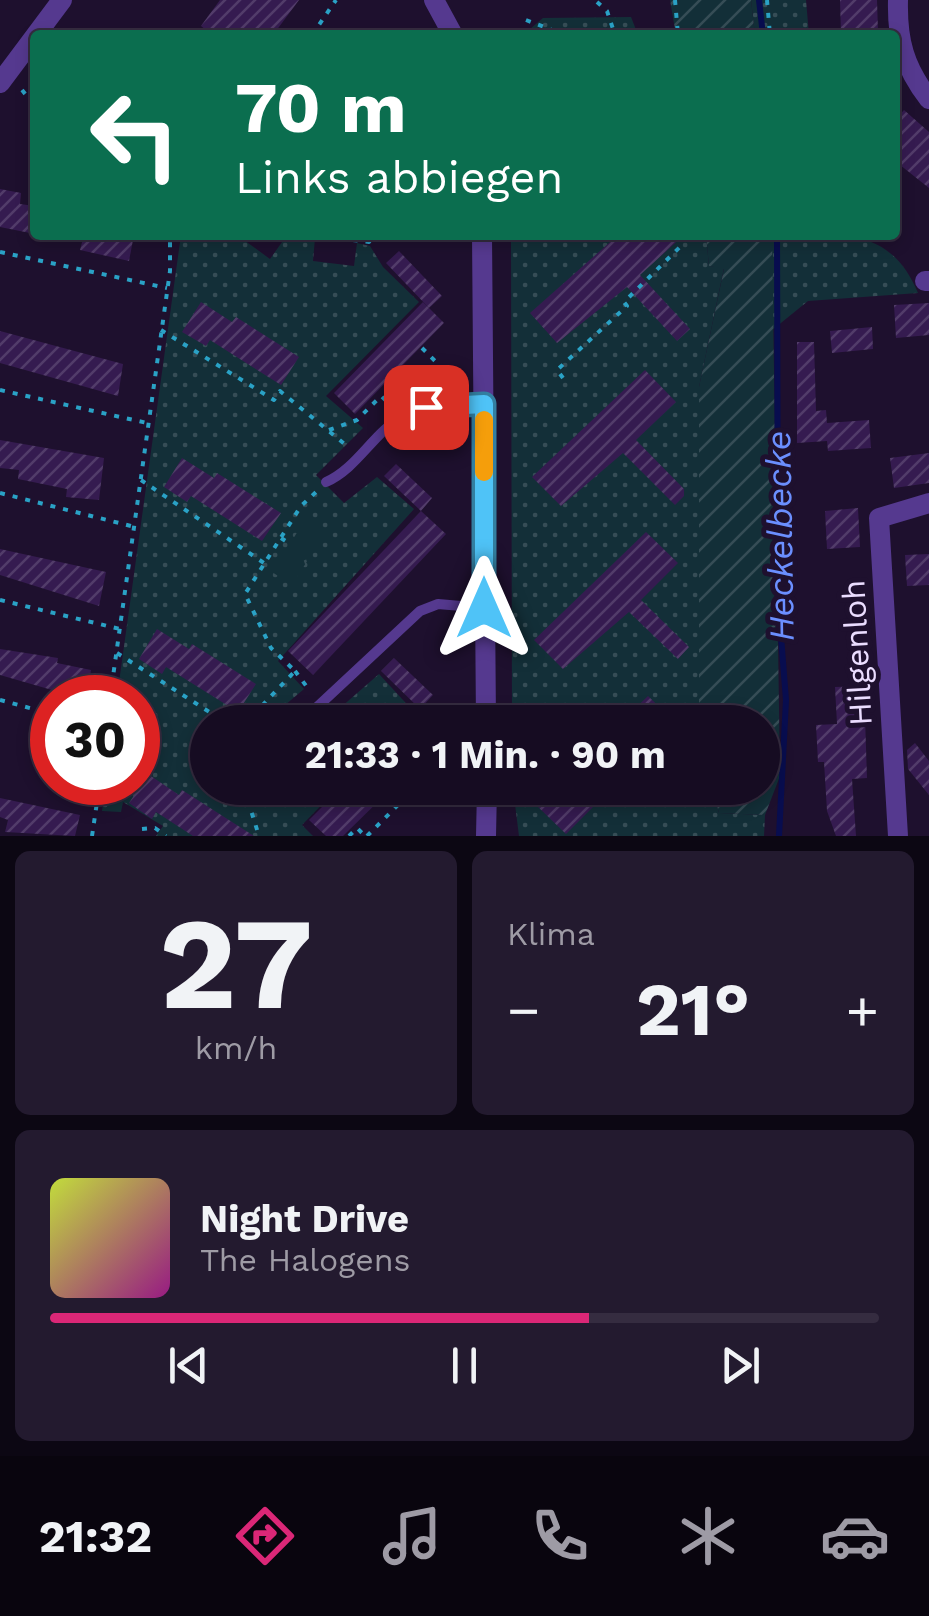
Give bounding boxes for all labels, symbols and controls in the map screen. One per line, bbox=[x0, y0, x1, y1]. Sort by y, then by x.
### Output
text: 70 m bbox=[235, 67, 407, 149]
icon: left bbox=[70, 70, 200, 200]
text: Links abbiegen bbox=[235, 151, 563, 204]
pin bbox=[384, 365, 469, 450]
icon: arrive bbox=[399, 380, 454, 435]
water label: Heckelbecke bbox=[757, 430, 803, 642]
position arrow bbox=[432, 556, 536, 660]
street label: Hilgenloh bbox=[834, 579, 880, 727]
speed limit sign: 30 bbox=[30, 675, 160, 805]
text: 21:33 · 1 Min. · 90 m bbox=[304, 733, 666, 777]
text: 27 bbox=[159, 887, 313, 1040]
text: Klima bbox=[507, 915, 595, 953]
text: 21° bbox=[636, 965, 750, 1053]
text: − bbox=[507, 978, 540, 1042]
text: + bbox=[846, 978, 879, 1042]
text: km/h bbox=[195, 1029, 277, 1067]
text: Night Drive bbox=[200, 1197, 409, 1241]
text: The Halogens bbox=[200, 1241, 410, 1279]
icon: previous bbox=[161, 1338, 216, 1393]
icon: pause bbox=[437, 1338, 492, 1393]
icon: next bbox=[713, 1338, 768, 1393]
icon: directions bbox=[230, 1501, 300, 1571]
icon: music bbox=[377, 1501, 447, 1571]
icon: phone bbox=[525, 1501, 595, 1571]
icon: climate bbox=[673, 1501, 743, 1571]
icon: car bbox=[820, 1501, 890, 1571]
text: 21:32 bbox=[39, 1510, 152, 1563]

